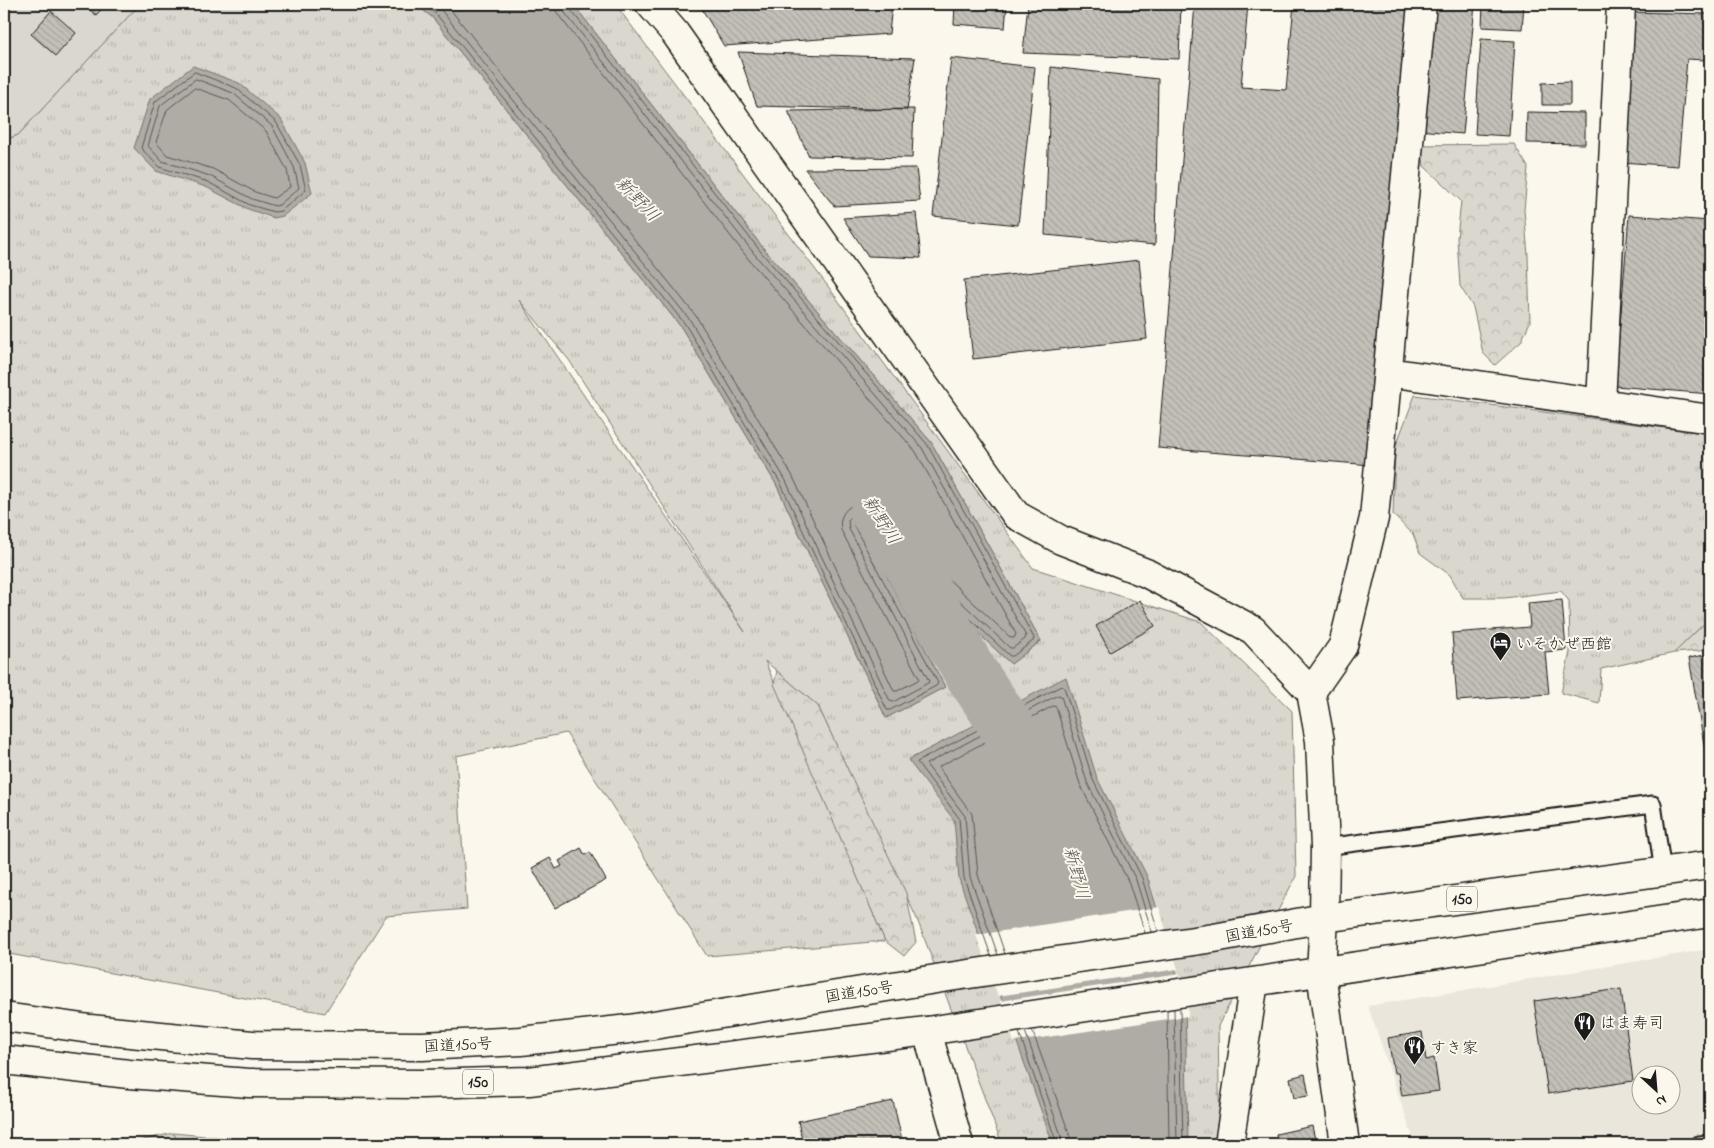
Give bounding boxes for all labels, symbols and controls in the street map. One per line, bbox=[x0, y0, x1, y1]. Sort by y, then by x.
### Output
water label: 新野川 bbox=[608, 172, 665, 229]
water label: 新野川 bbox=[855, 491, 906, 551]
hotel icon: いそかぜ西館 bbox=[1488, 631, 1512, 662]
place label: いそかぜ西館 bbox=[1516, 633, 1612, 657]
water label: 新野川 bbox=[1056, 844, 1095, 903]
road number: 150 bbox=[1447, 886, 1477, 912]
street label: 国道150号 bbox=[1223, 914, 1295, 950]
street label: 国道150号 bbox=[823, 976, 895, 1010]
restaurant icon: はま寿司 bbox=[1572, 1010, 1596, 1041]
place label: はま寿司 bbox=[1600, 1012, 1664, 1036]
street label: 国道150号 bbox=[423, 1032, 493, 1060]
restaurant icon: すき家 bbox=[1402, 1035, 1426, 1066]
place label: すき家 bbox=[1430, 1037, 1478, 1061]
north arrow bbox=[1632, 1066, 1682, 1116]
road number: 150 bbox=[463, 1070, 493, 1094]
text: N bbox=[1652, 1089, 1670, 1112]

